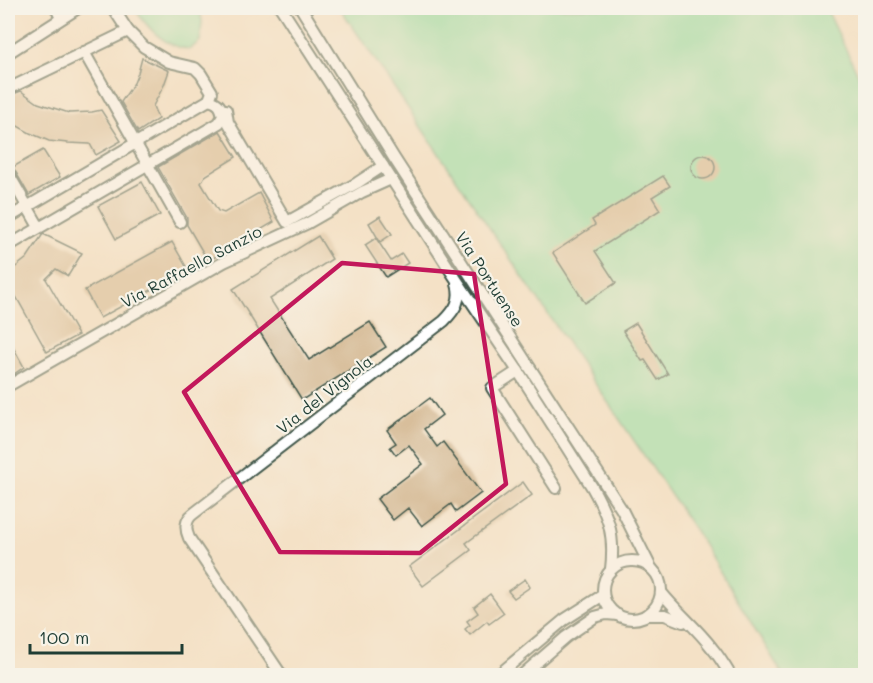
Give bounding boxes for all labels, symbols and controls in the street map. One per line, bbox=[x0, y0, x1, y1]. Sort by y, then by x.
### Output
street label: Via Raffaello Sanzio bbox=[117, 220, 265, 312]
street label: Via Portuense bbox=[451, 227, 529, 331]
street label: Via del Vignola bbox=[272, 350, 376, 438]
scale bar bbox=[30, 617, 182, 655]
text: 100 m bbox=[39, 625, 89, 649]

